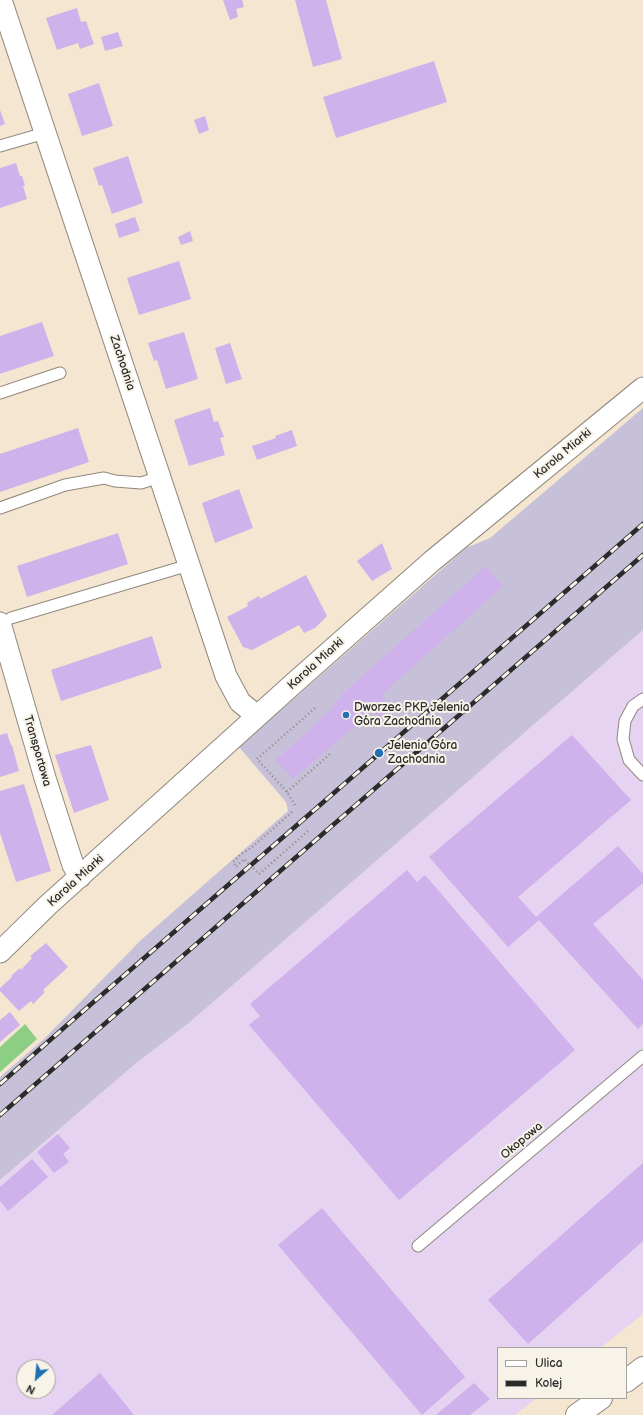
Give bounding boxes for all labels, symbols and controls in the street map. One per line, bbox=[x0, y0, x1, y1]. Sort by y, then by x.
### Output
street label: Zachodnia bbox=[106, 334, 138, 392]
street label: Karola Miarki bbox=[531, 426, 595, 482]
street label: Karola Miarki bbox=[285, 635, 347, 693]
place label: Dworzec PKP Jelenia Góra Zachodnia bbox=[354, 701, 470, 729]
marker: Dworzec PKP Jelenia Góra Zachodnia bbox=[341, 710, 351, 720]
street label: Transportowa bbox=[20, 714, 54, 788]
place label: Jelenia Góra Zachodnia bbox=[388, 739, 457, 767]
marker: Jelenia Góra Zachodnia bbox=[373, 747, 385, 759]
street label: Karola Miarki bbox=[45, 852, 107, 910]
street label: Okopowa bbox=[498, 1119, 546, 1163]
legend bbox=[497, 1347, 627, 1399]
text: Ulica bbox=[535, 1356, 562, 1371]
north arrow bbox=[16, 1359, 56, 1399]
text: Kolej bbox=[535, 1376, 562, 1391]
text: N bbox=[24, 1382, 37, 1397]

